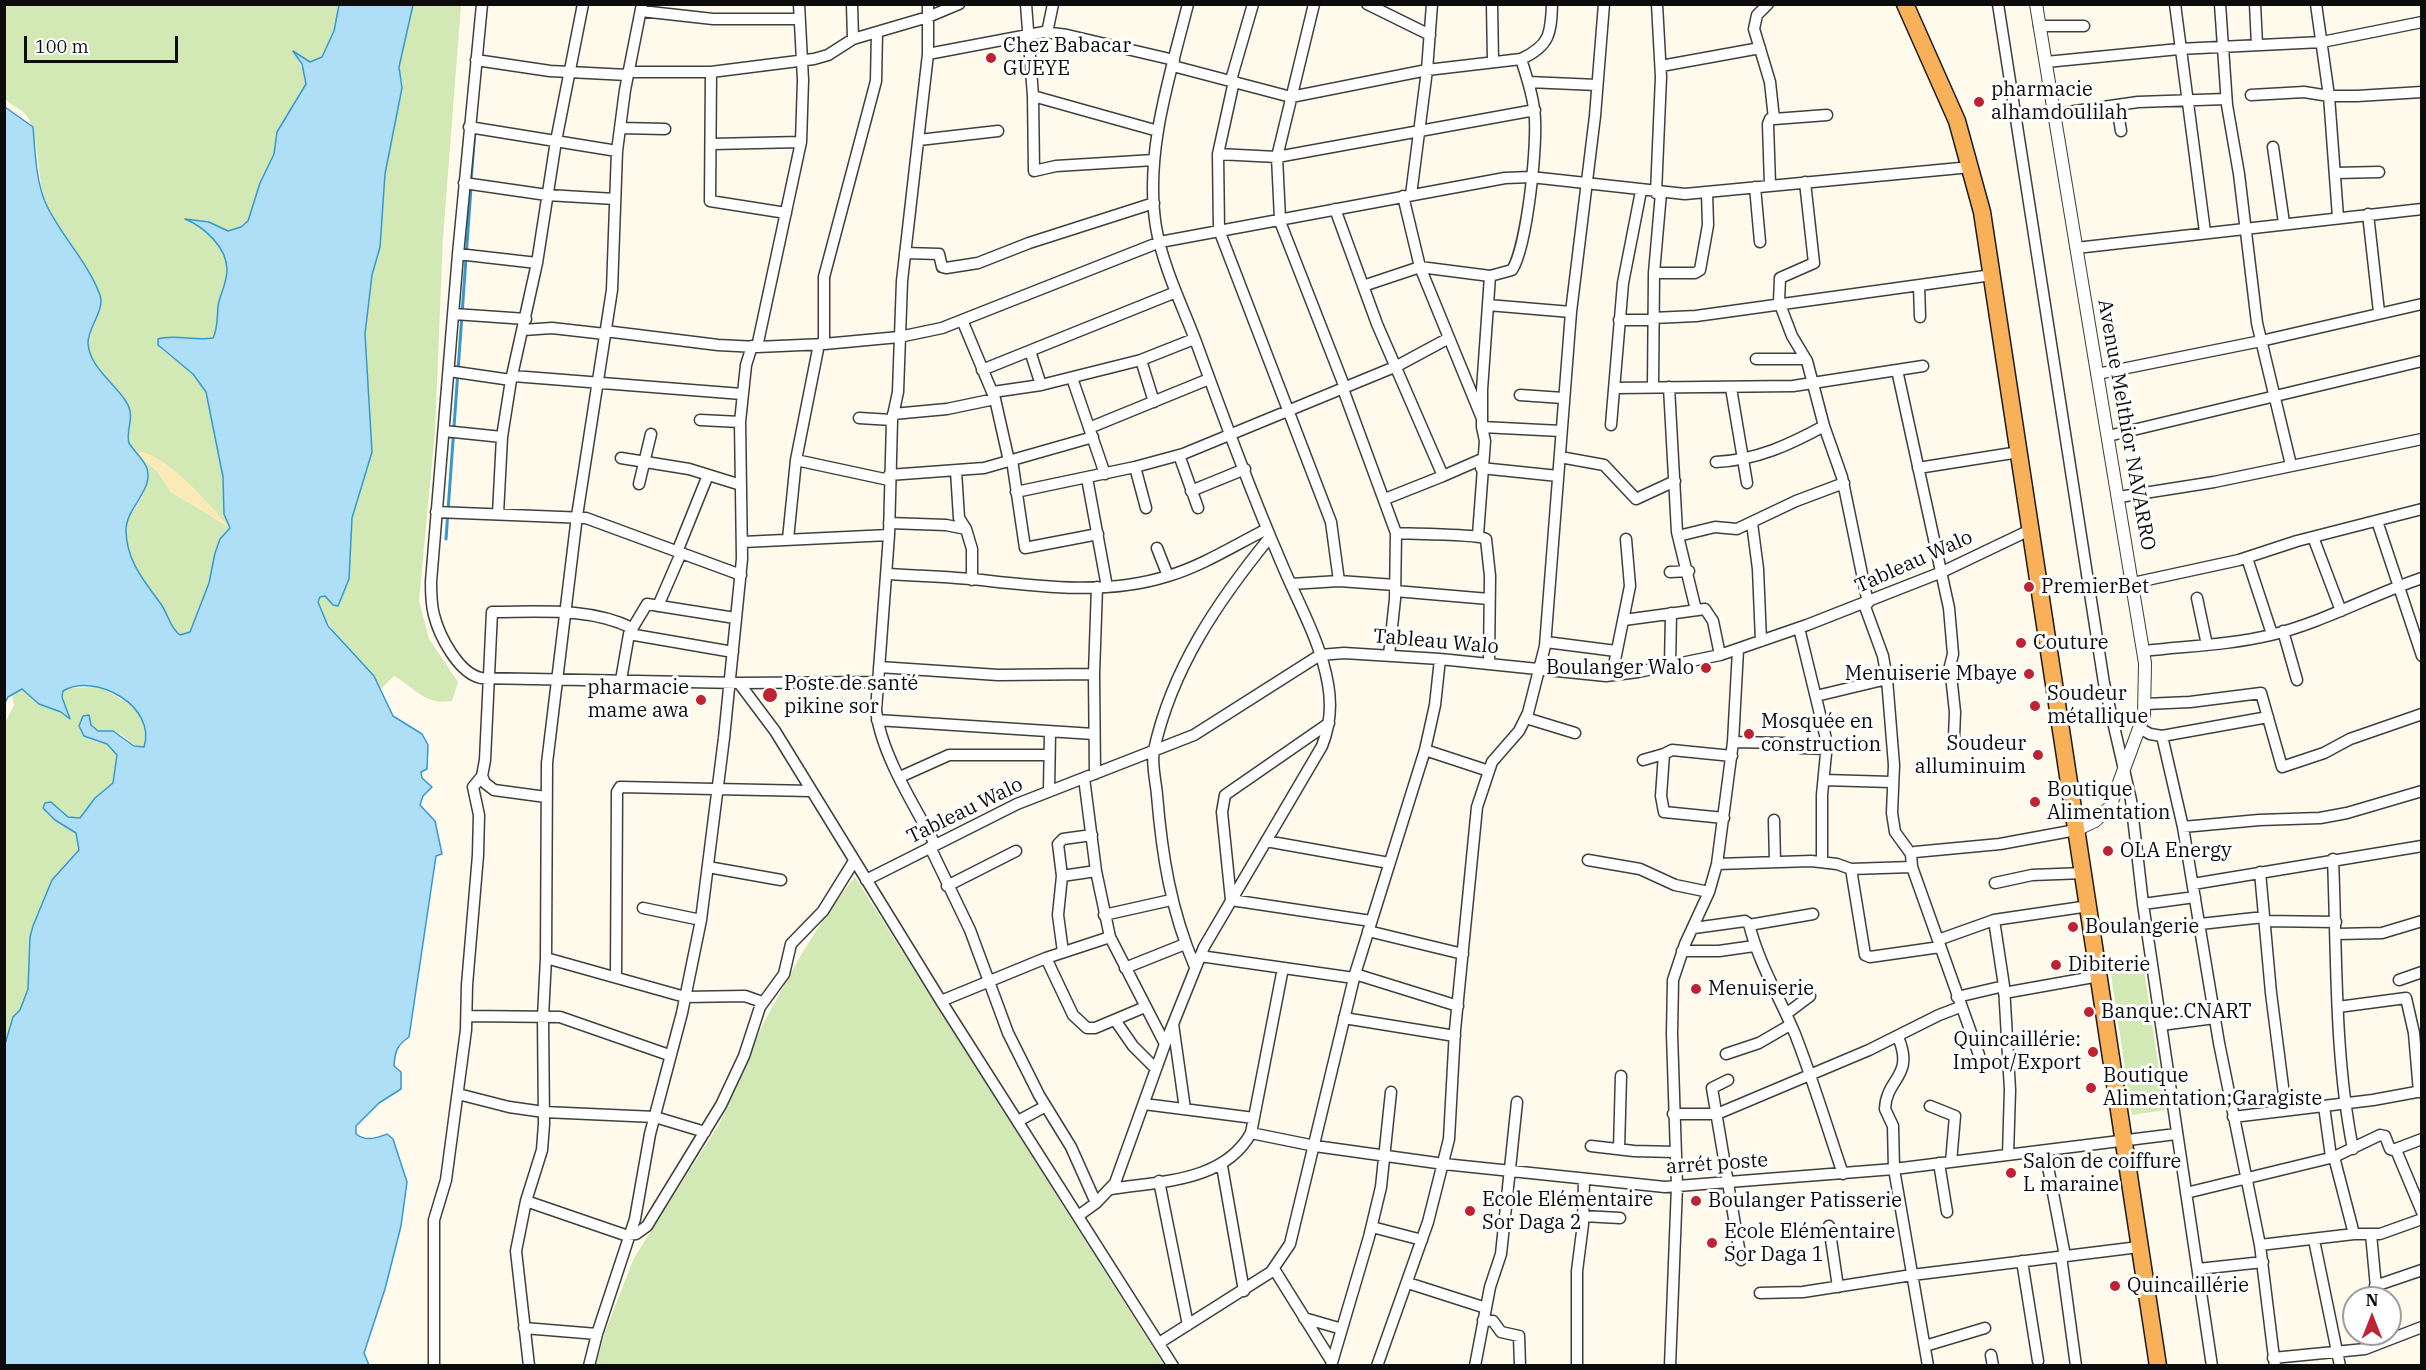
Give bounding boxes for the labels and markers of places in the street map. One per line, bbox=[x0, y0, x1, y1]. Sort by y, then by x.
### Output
place label: Chez Babacar GUEYE bbox=[1003, 34, 1131, 81]
marker: Chez Babacar GUEYE bbox=[984, 51, 998, 65]
place label: pharmacie alhamdoulilah bbox=[1991, 78, 2128, 125]
marker: pharmacie alhamdoulilah bbox=[1972, 95, 1986, 109]
place label: PremierBet bbox=[2041, 575, 2149, 599]
marker: PremierBet bbox=[2022, 580, 2036, 594]
place label: Couture bbox=[2033, 631, 2108, 655]
marker: Couture bbox=[2014, 636, 2028, 650]
place label: Boulanger Walo bbox=[1546, 656, 1694, 680]
marker: Boulanger Walo bbox=[1699, 661, 1713, 675]
place label: Menuiserie Mbaye bbox=[1845, 662, 2017, 686]
marker: Menuiserie Mbaye bbox=[2022, 667, 2036, 681]
place label: Poste de santé pikine sor bbox=[784, 672, 918, 719]
place label: pharmacie mame awa bbox=[587, 676, 689, 723]
place label: Soudeur métallique bbox=[2047, 682, 2148, 729]
marker: Poste de santé pikine sor bbox=[761, 686, 779, 704]
marker: pharmacie mame awa bbox=[694, 693, 708, 707]
marker: Soudeur métallique bbox=[2028, 699, 2042, 713]
place label: Mosquée en construction bbox=[1761, 710, 1881, 757]
marker: Mosquée en construction bbox=[1742, 727, 1756, 741]
place label: Soudeur alluminuim bbox=[1915, 732, 2026, 779]
marker: Soudeur alluminuim bbox=[2031, 748, 2045, 762]
place label: Boutique Alimentation bbox=[2047, 778, 2171, 825]
marker: Boutique Alimentation bbox=[2028, 795, 2042, 809]
place label: OLA Energy bbox=[2120, 839, 2232, 863]
marker: OLA Energy bbox=[2101, 844, 2115, 858]
place label: Boulangerie bbox=[2085, 915, 2199, 939]
marker: Boulangerie bbox=[2066, 920, 2080, 934]
place label: Dibiterie bbox=[2068, 953, 2150, 977]
marker: Dibiterie bbox=[2049, 958, 2063, 972]
place label: Menuiserie bbox=[1708, 977, 1814, 1001]
marker: Menuiserie bbox=[1689, 982, 1703, 996]
place label: Banque: CNART bbox=[2101, 1000, 2252, 1024]
marker: Banque: CNART bbox=[2082, 1005, 2096, 1019]
place label: Quincaillérie: Impot/Export bbox=[1953, 1028, 2081, 1075]
marker: Quincaillérie: Impot/Export bbox=[2086, 1045, 2100, 1059]
place label: Boutique Alimentation;Garagiste bbox=[2103, 1064, 2322, 1111]
marker: Boutique Alimentation;Garagiste bbox=[2084, 1081, 2098, 1095]
place label: Salon de coiffure L maraine bbox=[2023, 1150, 2181, 1197]
marker: Salon de coiffure L maraine bbox=[2004, 1166, 2018, 1180]
place label: Ecole Elémentaire Sor Daga 2 bbox=[1482, 1188, 1653, 1235]
place label: Boulanger Patisserie bbox=[1708, 1189, 1902, 1213]
marker: Boulanger Patisserie bbox=[1689, 1194, 1703, 1208]
marker: Ecole Elémentaire Sor Daga 2 bbox=[1463, 1204, 1477, 1218]
place label: Ecole Elémentaire Sor Daga 1 bbox=[1724, 1220, 1895, 1267]
marker: Ecole Elémentaire Sor Daga 1 bbox=[1705, 1236, 1719, 1250]
place label: Quincaillérie bbox=[2127, 1274, 2249, 1298]
marker: Quincaillérie bbox=[2108, 1279, 2122, 1293]

